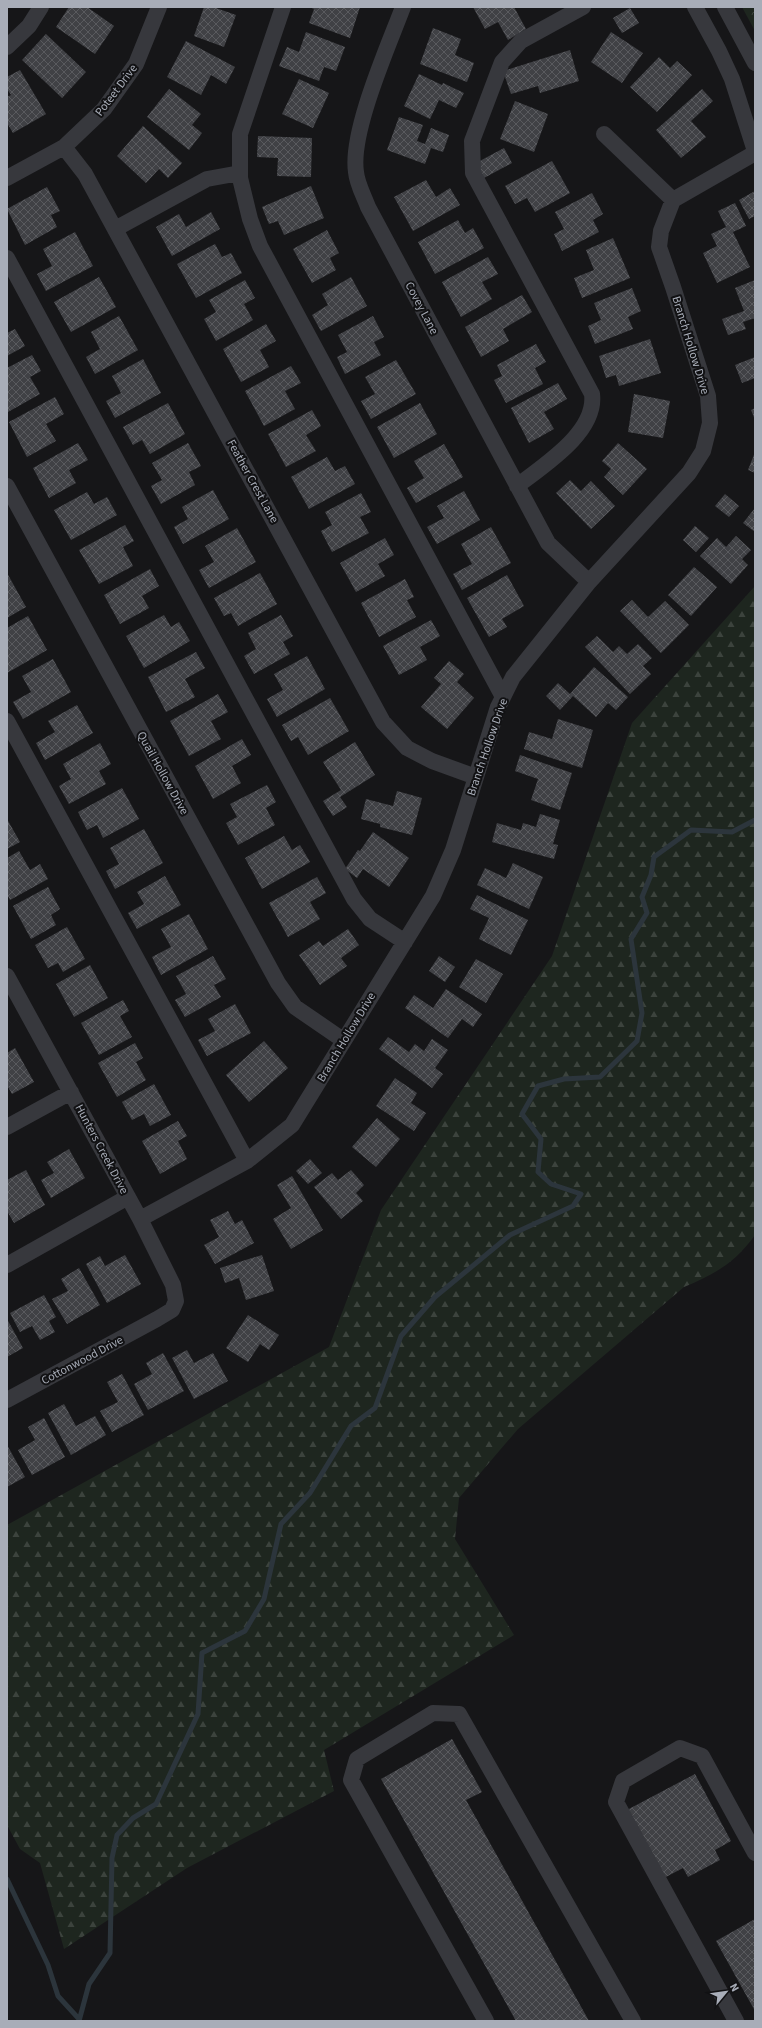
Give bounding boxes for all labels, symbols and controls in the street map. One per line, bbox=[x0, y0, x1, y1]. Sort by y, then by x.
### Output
street label: Poteet Drive bbox=[91, 61, 142, 120]
street label: Covey Lane bbox=[401, 279, 443, 338]
street label: Branch Hollow Drive bbox=[667, 294, 714, 396]
street label: Feather Crest Lane bbox=[223, 436, 283, 526]
street label: Branch Hollow Drive bbox=[463, 696, 512, 798]
street label: Quail Hollow Drive bbox=[133, 728, 193, 818]
street label: Branch Hollow Drive bbox=[313, 989, 380, 1085]
street label: Hunters Creek Drive bbox=[71, 1101, 132, 1197]
street label: Cottonwood Drive bbox=[38, 1332, 126, 1389]
north arrow bbox=[706, 1972, 746, 2012]
text: N bbox=[726, 1981, 743, 1994]

